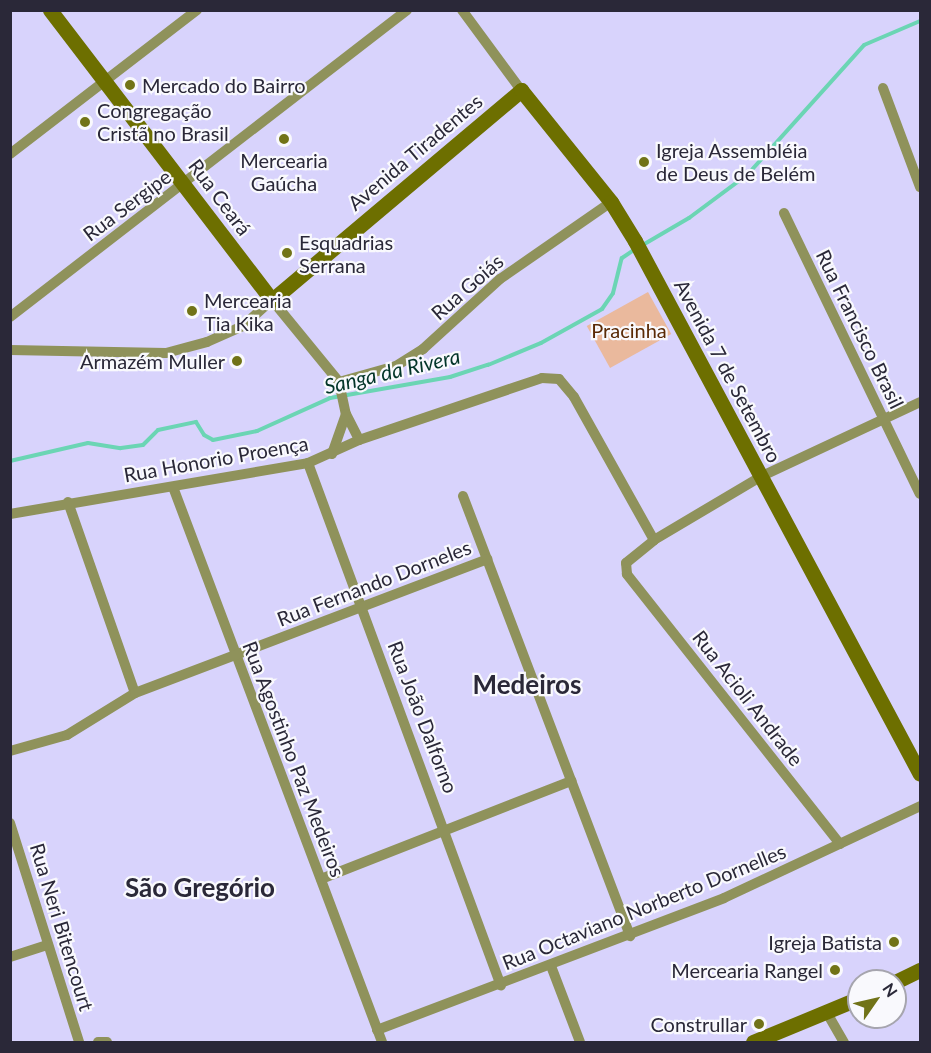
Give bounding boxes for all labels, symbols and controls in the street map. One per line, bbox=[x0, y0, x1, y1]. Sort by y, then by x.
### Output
place label: Mercado do Bairro bbox=[142, 73, 305, 97]
marker: Mercado do Bairro bbox=[123, 78, 137, 92]
street label: Avenida Tiradentes bbox=[343, 89, 487, 215]
place label: Congregação Cristã no Brasil bbox=[97, 98, 229, 145]
marker: Congregação Cristã no Brasil bbox=[78, 115, 92, 129]
marker: Mercearia Gaúcha bbox=[277, 132, 291, 146]
place label: Igreja Assembléia de Deus de Belém bbox=[656, 138, 815, 185]
place label: Mercearia Gaúcha bbox=[240, 148, 328, 195]
street label: Rua Ceará bbox=[184, 154, 256, 240]
marker: Igreja Assembléia de Deus de Belém bbox=[637, 155, 651, 169]
street label: Rua Sergipe bbox=[78, 164, 176, 246]
place label: Esquadrias Serrana bbox=[299, 230, 393, 277]
marker: Esquadrias Serrana bbox=[280, 246, 294, 260]
street label: Rua Francisco Brasil bbox=[811, 246, 909, 412]
street label: Rua Goiás bbox=[426, 249, 508, 325]
street label: Avenida 7 de Setembro bbox=[670, 275, 786, 467]
place label: Mercearia Tia Kika bbox=[204, 288, 292, 335]
marker: Mercearia Tia Kika bbox=[185, 304, 199, 318]
park label: Pracinha bbox=[591, 318, 667, 342]
water label: Sanga da Rivera bbox=[322, 343, 462, 399]
place label: Armazém Muller bbox=[80, 349, 225, 373]
marker: Armazém Muller bbox=[230, 354, 244, 368]
street label: Rua Honorio Proença bbox=[122, 431, 310, 487]
street label: Rua Fernando Dorneles bbox=[274, 535, 474, 631]
street label: Rua Acioli Andrade bbox=[687, 625, 809, 771]
street label: Rua Agostinho Paz Medeiros bbox=[238, 637, 350, 881]
street label: Rua João Dalforno bbox=[383, 637, 463, 797]
district label: Medeiros bbox=[473, 669, 581, 701]
street label: Rua Octaviano Norberto Dornelles bbox=[499, 839, 789, 975]
street label: Rua Neri Bitencourt bbox=[25, 840, 99, 1014]
district label: São Gregório bbox=[125, 872, 275, 904]
place label: Igreja Batista bbox=[768, 930, 882, 954]
marker: Igreja Batista bbox=[887, 935, 901, 949]
place label: Mercearia Rangel bbox=[671, 958, 823, 982]
marker: Mercearia Rangel bbox=[828, 963, 842, 977]
north arrow bbox=[847, 969, 907, 1029]
text: N bbox=[879, 979, 902, 1000]
place label: Construllar bbox=[650, 1012, 747, 1036]
marker: Construllar bbox=[752, 1017, 766, 1031]

